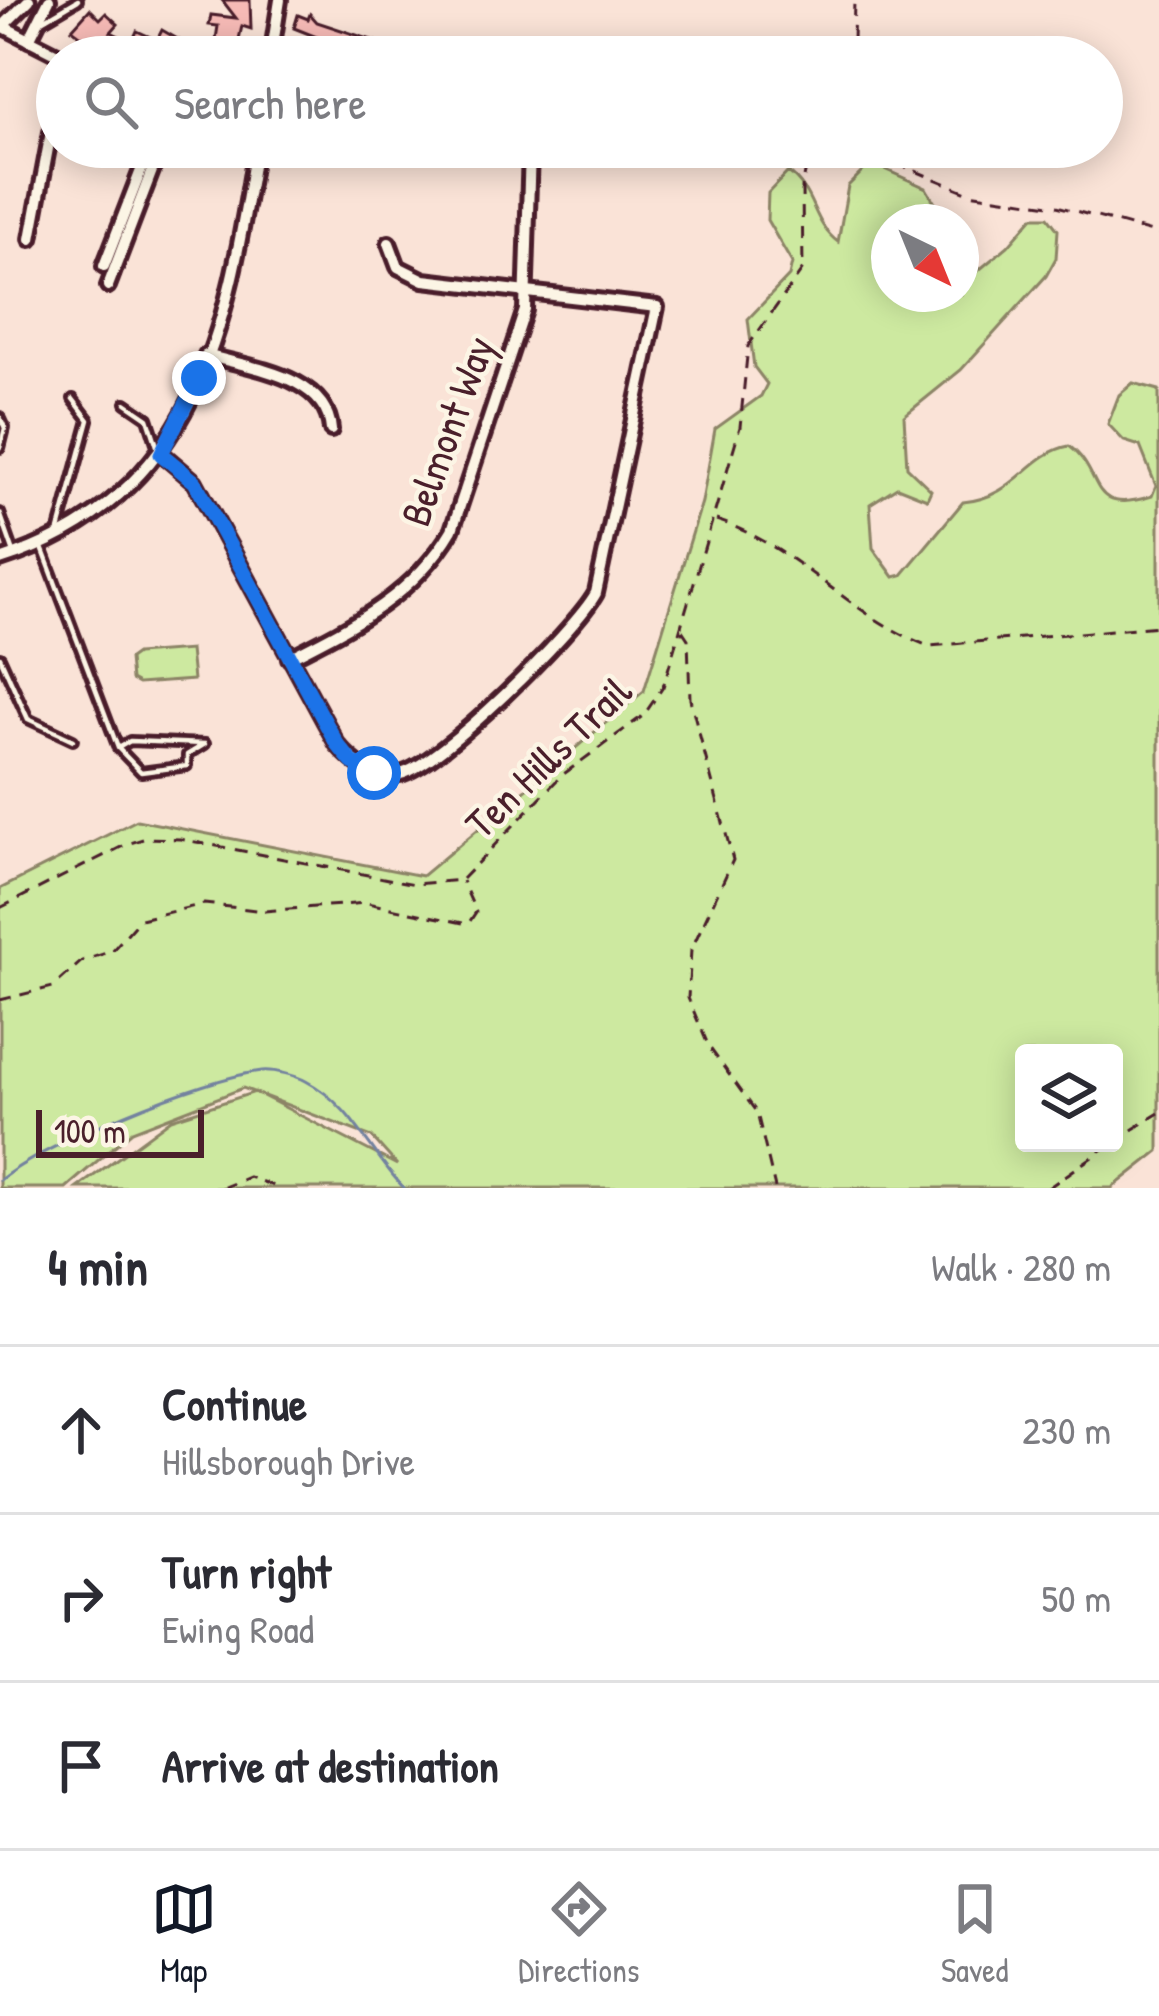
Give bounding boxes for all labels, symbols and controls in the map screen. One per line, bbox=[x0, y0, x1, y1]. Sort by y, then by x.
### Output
search box bbox=[36, 36, 1123, 168]
icon: search bbox=[78, 69, 144, 135]
text: Search here bbox=[174, 72, 366, 133]
north arrow bbox=[871, 204, 979, 312]
street label: Belmont Way bbox=[386, 328, 507, 534]
route end bbox=[172, 351, 226, 405]
street label: Ten Hills Trail bbox=[452, 662, 644, 850]
route start bbox=[347, 746, 401, 800]
map controls bbox=[1015, 1044, 1123, 1152]
button: layers bbox=[1015, 1044, 1123, 1152]
scale bar bbox=[36, 1104, 204, 1157]
text: 100 m bbox=[54, 1109, 126, 1153]
text: 4 min bbox=[48, 1232, 148, 1301]
text: Walk · 280 m bbox=[931, 1240, 1111, 1293]
text: Continue bbox=[162, 1373, 307, 1434]
icon: ahead bbox=[48, 1397, 114, 1463]
text: 230 m bbox=[1022, 1403, 1111, 1456]
text: Hillsborough Drive bbox=[162, 1434, 415, 1487]
text: Turn right bbox=[162, 1541, 331, 1602]
icon: right bbox=[48, 1565, 114, 1631]
text: 50 m bbox=[1042, 1571, 1111, 1624]
text: Ewing Road bbox=[162, 1602, 314, 1655]
icon: arrive bbox=[48, 1733, 114, 1799]
text: Arrive at destination bbox=[162, 1735, 499, 1796]
tab: Map bbox=[151, 1876, 217, 1992]
tab: Directions bbox=[518, 1876, 640, 1992]
tab: Saved bbox=[941, 1876, 1008, 1992]

